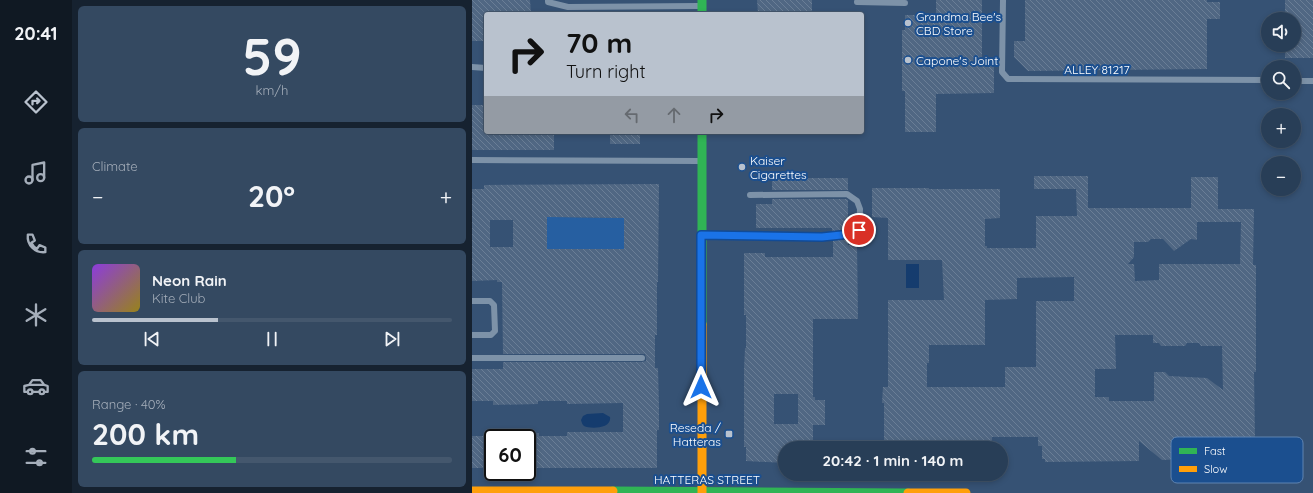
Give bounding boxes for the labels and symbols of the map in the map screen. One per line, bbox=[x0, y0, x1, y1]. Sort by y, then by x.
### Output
place label: Grandma Bee's CBD Store bbox=[916, 9, 1001, 38]
marker: Grandma Bee's CBD Store bbox=[903, 18, 913, 28]
place label: Capone's Joint bbox=[916, 53, 998, 68]
marker: Capone's Joint bbox=[903, 55, 913, 65]
street label: ALLEY 81217 bbox=[1064, 62, 1130, 77]
place label: Kaiser Cigarettes bbox=[750, 153, 807, 182]
marker: Kaiser Cigarettes bbox=[737, 162, 747, 172]
pin bbox=[842, 213, 876, 247]
position arrow bbox=[680, 366, 722, 408]
place label: Reseda / Hatteras bbox=[670, 420, 722, 449]
speed limit sign: 60 bbox=[484, 429, 536, 481]
marker: Reseda / Hatteras bbox=[724, 429, 734, 439]
legend bbox=[1171, 437, 1303, 483]
text: Fast bbox=[1204, 444, 1226, 458]
text: Slow bbox=[1204, 462, 1228, 476]
street label: HATTERAS STREET bbox=[654, 472, 760, 487]

